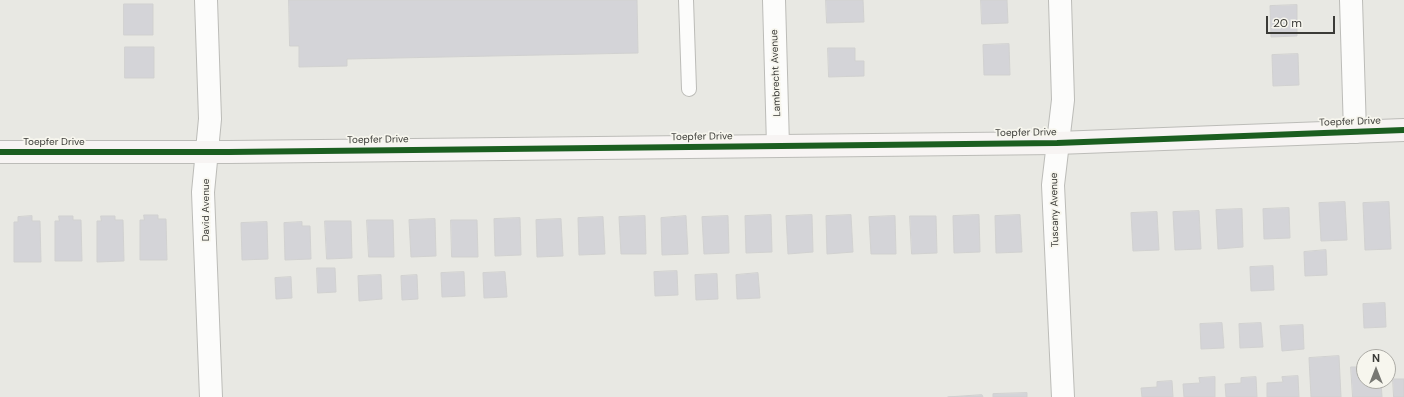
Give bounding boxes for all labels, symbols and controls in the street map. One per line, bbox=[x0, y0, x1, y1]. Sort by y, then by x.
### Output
scale bar bbox=[1268, 8, 1337, 34]
text: 20 m bbox=[1273, 15, 1302, 31]
street label: Lambrecht Avenue bbox=[768, 29, 784, 117]
street label: Toepfer Drive bbox=[1319, 115, 1381, 129]
street label: Toepfer Drive bbox=[995, 126, 1057, 140]
street label: Toepfer Drive bbox=[671, 130, 733, 144]
street label: Toepfer Drive bbox=[347, 133, 409, 147]
street label: Toepfer Drive bbox=[23, 136, 85, 148]
street label: Tuscany Avenue bbox=[1048, 172, 1062, 248]
street label: David Avenue bbox=[200, 179, 212, 241]
north arrow bbox=[1356, 349, 1396, 389]
text: N bbox=[1372, 351, 1380, 365]

